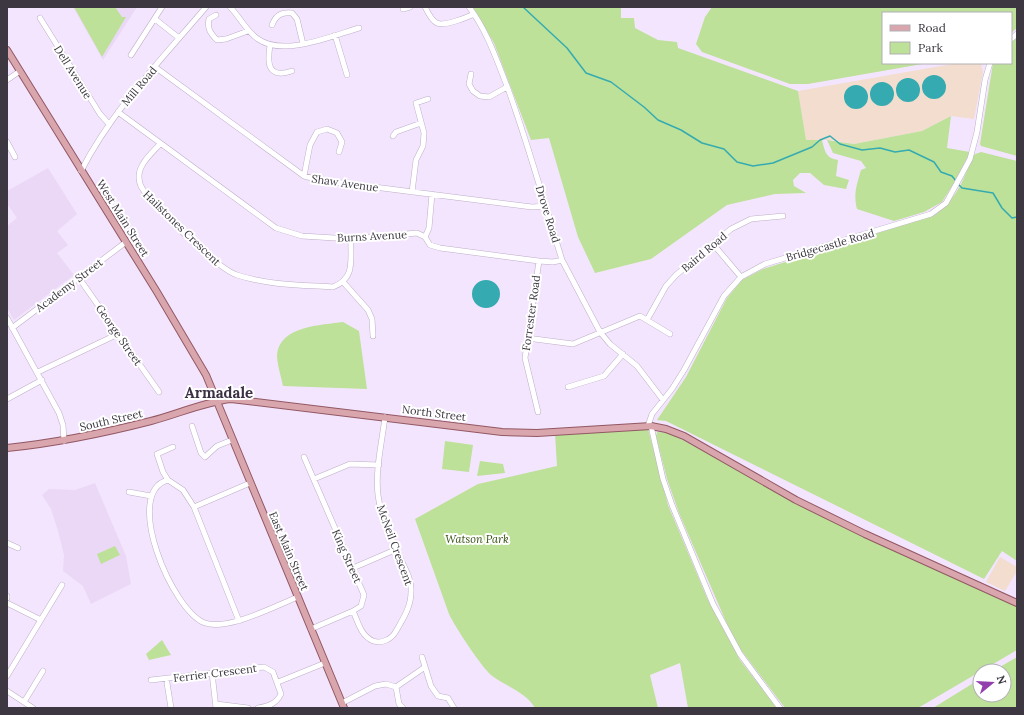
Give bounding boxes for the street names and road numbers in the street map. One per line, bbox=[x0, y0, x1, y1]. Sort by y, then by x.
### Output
street label: Dell Avenue bbox=[51, 43, 95, 101]
street label: Mill Road bbox=[118, 63, 160, 109]
street label: Shaw Avenue bbox=[311, 171, 379, 195]
street label: West Main Street bbox=[94, 177, 153, 260]
street label: Drove Road bbox=[533, 184, 563, 245]
street label: Hailstones Crescent bbox=[140, 187, 224, 269]
street label: Bridgecastle Road bbox=[784, 226, 876, 264]
street label: Burns Avenue bbox=[337, 227, 407, 245]
street label: Baird Road bbox=[678, 229, 730, 275]
street label: Academy Street bbox=[32, 255, 106, 315]
street label: Forrester Road bbox=[519, 274, 543, 352]
street label: George Street bbox=[93, 302, 146, 369]
street label: North Street bbox=[401, 402, 468, 424]
street label: South Street bbox=[78, 406, 145, 434]
street label: McNeil Crescent bbox=[374, 503, 416, 588]
street label: East Main Street bbox=[266, 509, 312, 593]
street label: King Street bbox=[329, 527, 365, 586]
street label: Ferrier Crescent bbox=[172, 661, 258, 685]

